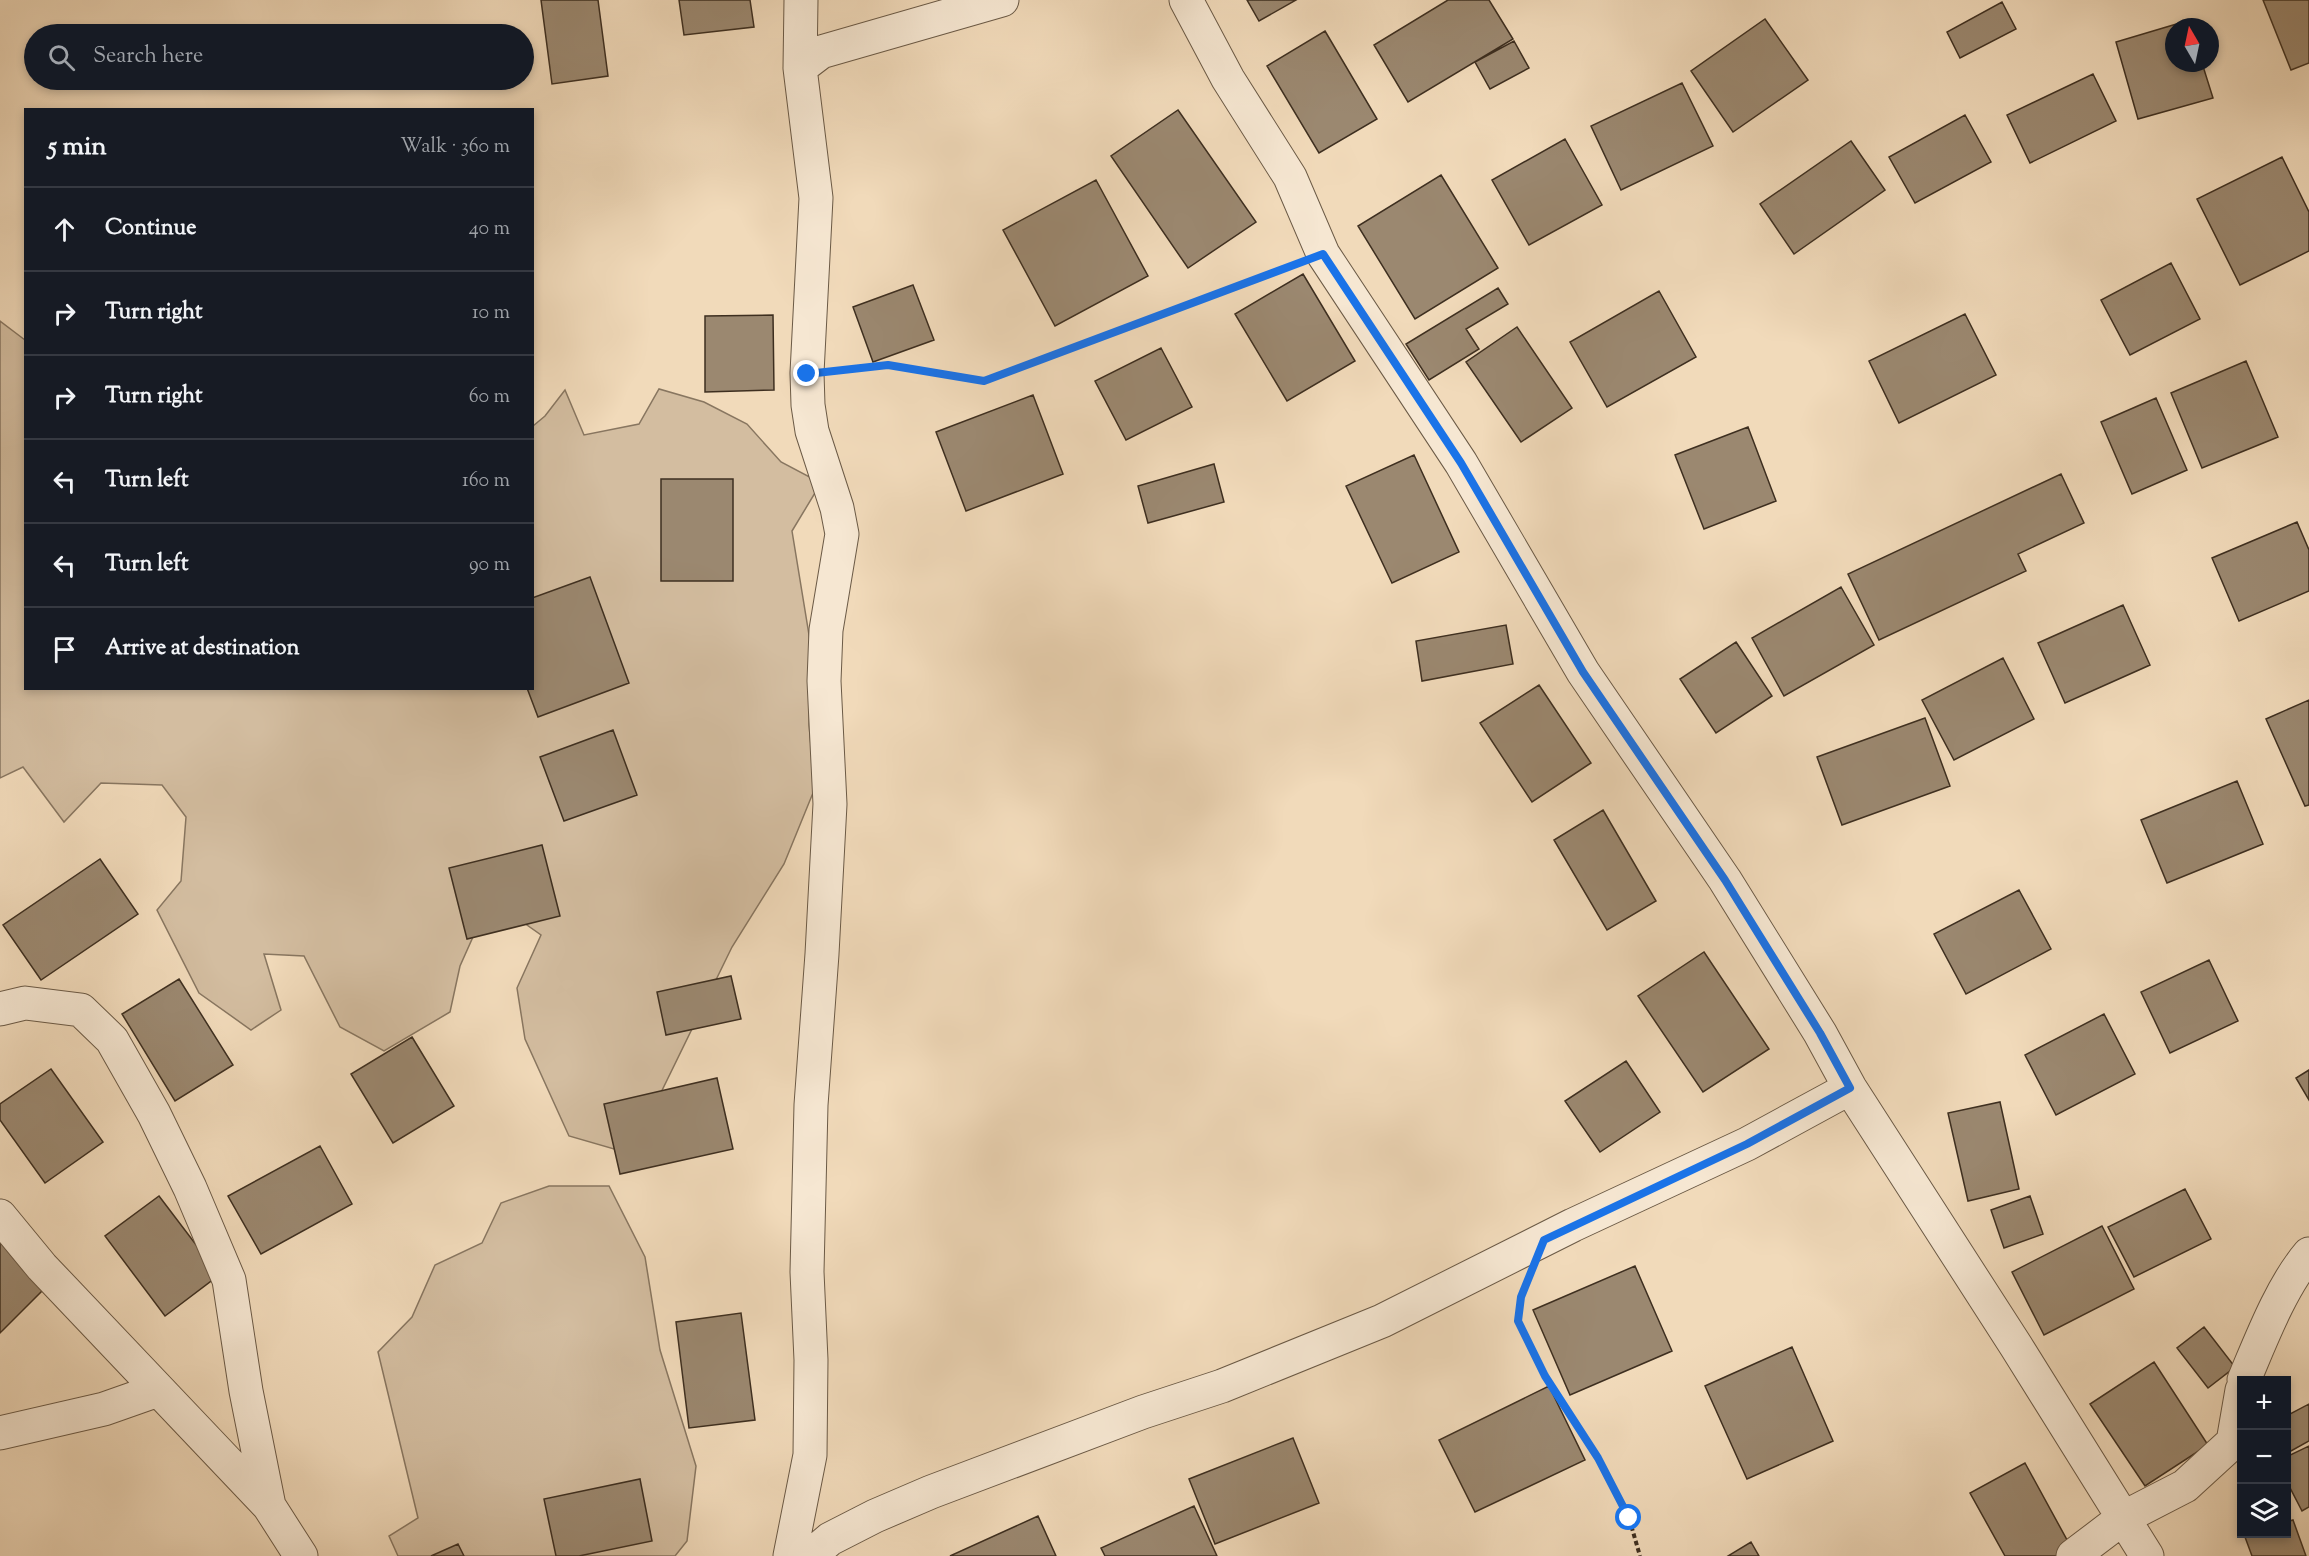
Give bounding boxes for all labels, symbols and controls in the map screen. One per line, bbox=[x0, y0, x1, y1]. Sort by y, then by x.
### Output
north arrow bbox=[2165, 18, 2219, 72]
search box bbox=[24, 24, 534, 90]
icon: search bbox=[45, 41, 78, 74]
text: Search here bbox=[93, 41, 203, 73]
text: 5 min bbox=[48, 129, 107, 166]
text: Walk · 360 m bbox=[400, 133, 510, 162]
icon: ahead bbox=[48, 213, 81, 246]
text: Continue bbox=[105, 213, 196, 245]
text: 40 m bbox=[469, 215, 510, 244]
icon: right bbox=[48, 297, 81, 330]
text: Turn right bbox=[105, 297, 202, 329]
text: 10 m bbox=[472, 299, 510, 328]
route end bbox=[793, 360, 819, 386]
icon: right bbox=[48, 381, 81, 414]
text: Turn right bbox=[105, 381, 202, 413]
text: 60 m bbox=[469, 383, 510, 412]
icon: left bbox=[48, 465, 81, 498]
text: Turn left bbox=[105, 465, 188, 497]
text: 160 m bbox=[462, 467, 510, 496]
icon: left bbox=[48, 549, 81, 582]
text: Turn left bbox=[105, 549, 188, 581]
text: 90 m bbox=[469, 551, 510, 580]
icon: arrive bbox=[48, 633, 81, 666]
text: Arrive at destination bbox=[105, 633, 300, 665]
map controls bbox=[2237, 1376, 2291, 1538]
button: + bbox=[2237, 1376, 2291, 1430]
button: − bbox=[2237, 1430, 2291, 1484]
button: layers bbox=[2237, 1484, 2291, 1538]
route start bbox=[1615, 1504, 1641, 1530]

